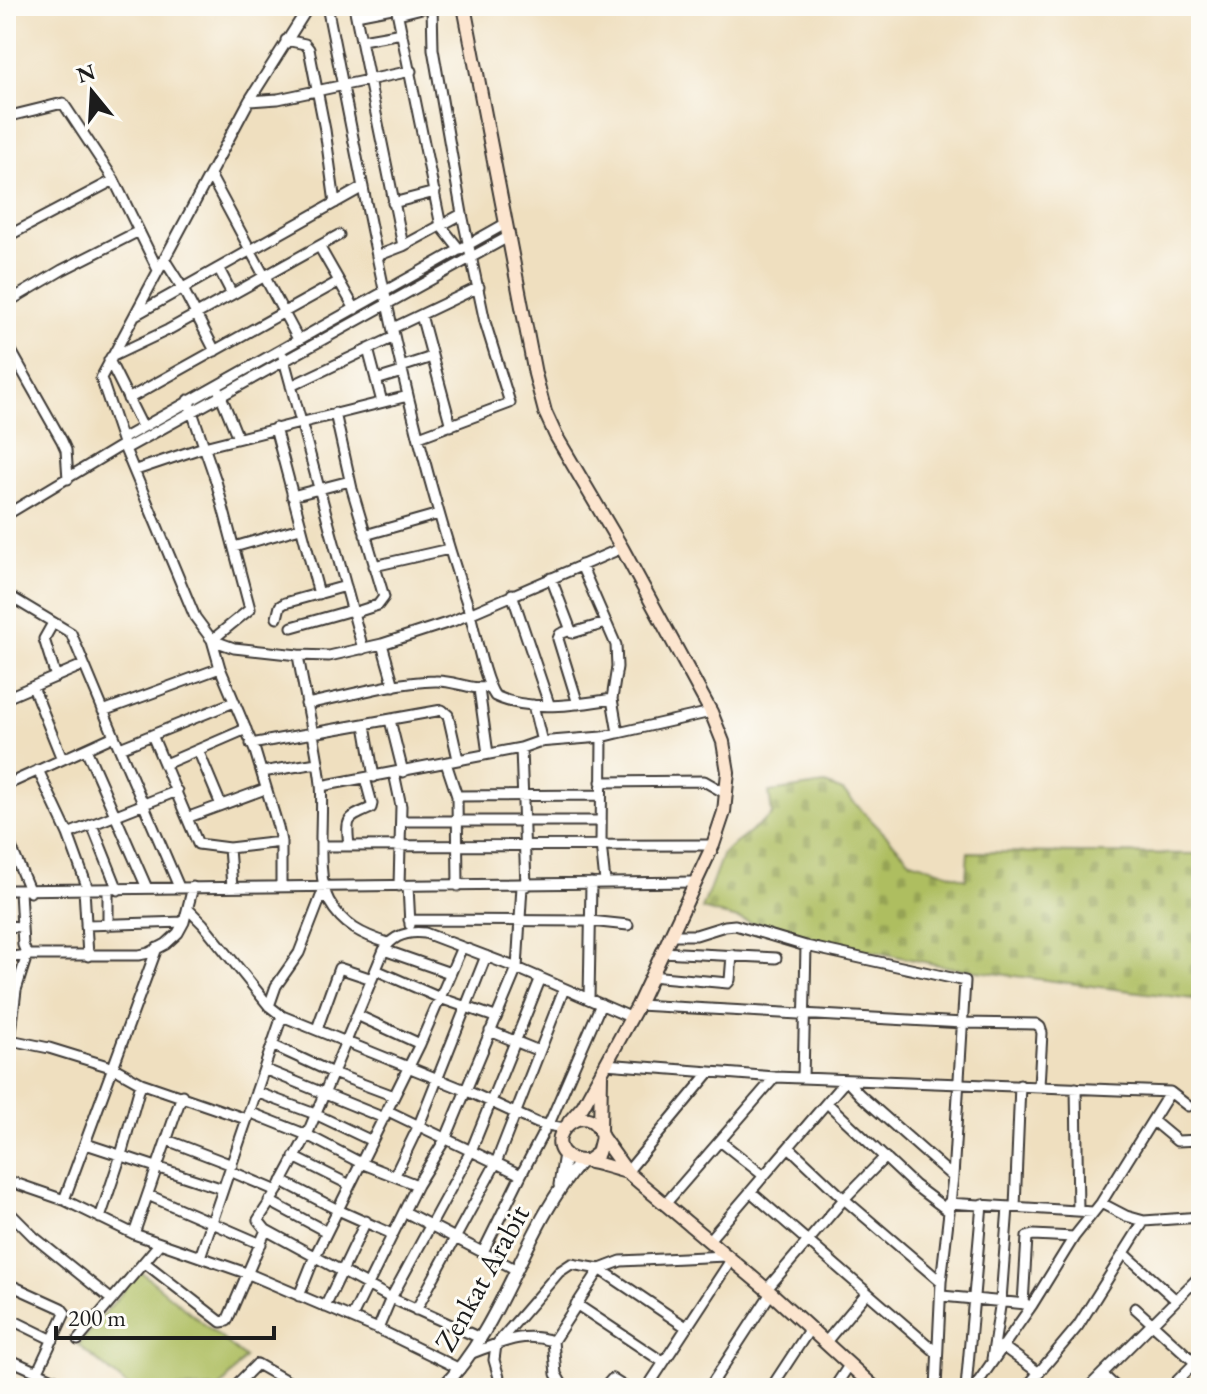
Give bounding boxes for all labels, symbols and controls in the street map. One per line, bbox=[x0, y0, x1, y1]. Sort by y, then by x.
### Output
north arrow bbox=[52, 52, 132, 132]
text: N bbox=[73, 57, 99, 90]
street label: Zenkat Arabit bbox=[425, 1197, 538, 1358]
scale bar bbox=[56, 1290, 274, 1340]
text: 200 m bbox=[68, 1302, 126, 1333]

